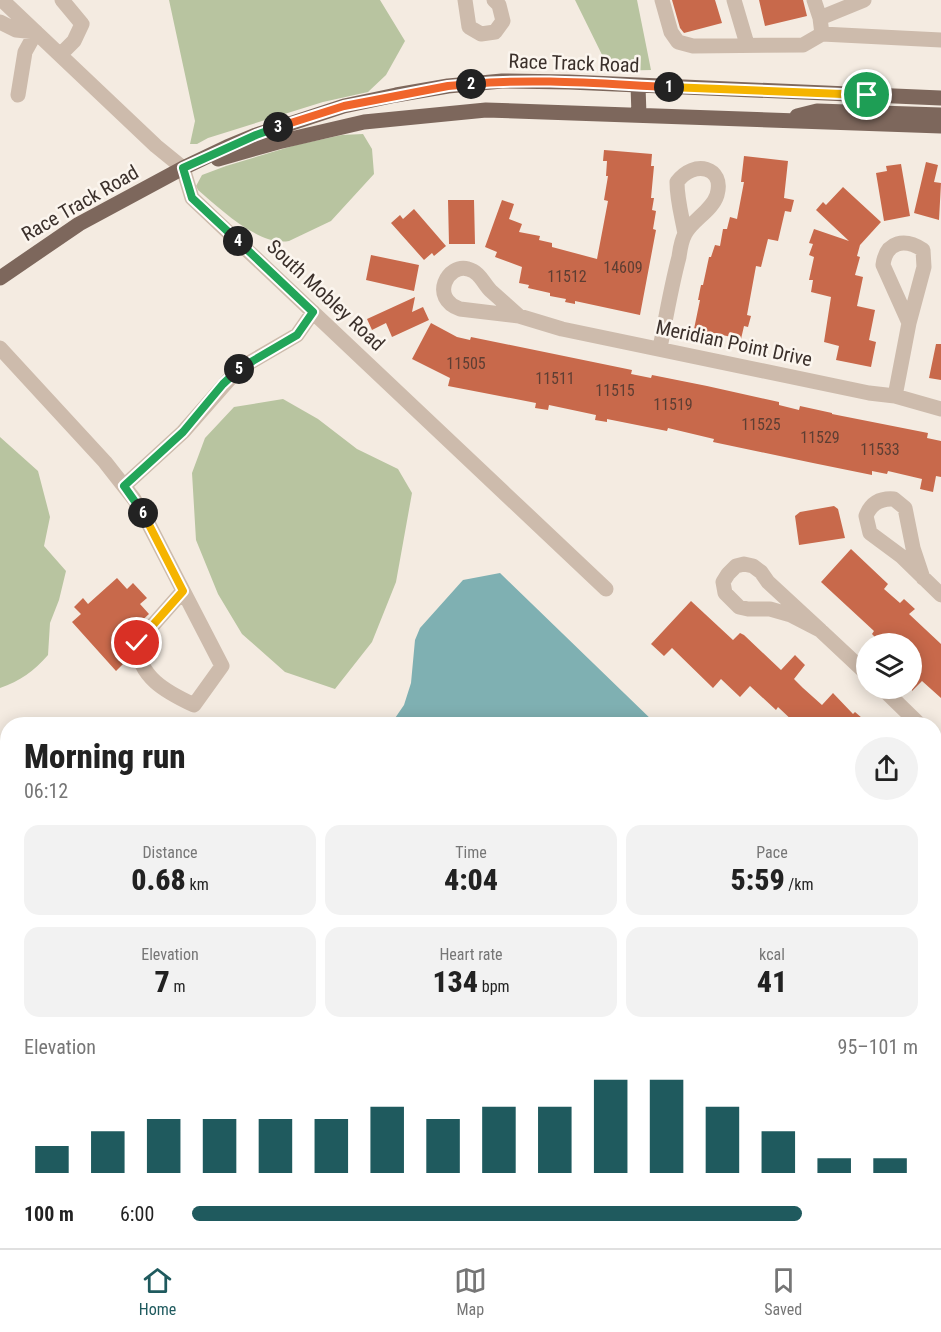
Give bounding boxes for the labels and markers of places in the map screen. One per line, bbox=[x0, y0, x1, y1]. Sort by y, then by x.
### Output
pin: 2 bbox=[456, 69, 486, 99]
pin bbox=[841, 69, 892, 120]
pin: 1 bbox=[654, 72, 684, 102]
pin: 3 bbox=[263, 112, 293, 142]
pin: 4 bbox=[223, 226, 253, 256]
pin: 5 bbox=[224, 354, 254, 384]
pin: 6 bbox=[128, 498, 158, 528]
pin bbox=[111, 617, 162, 668]

